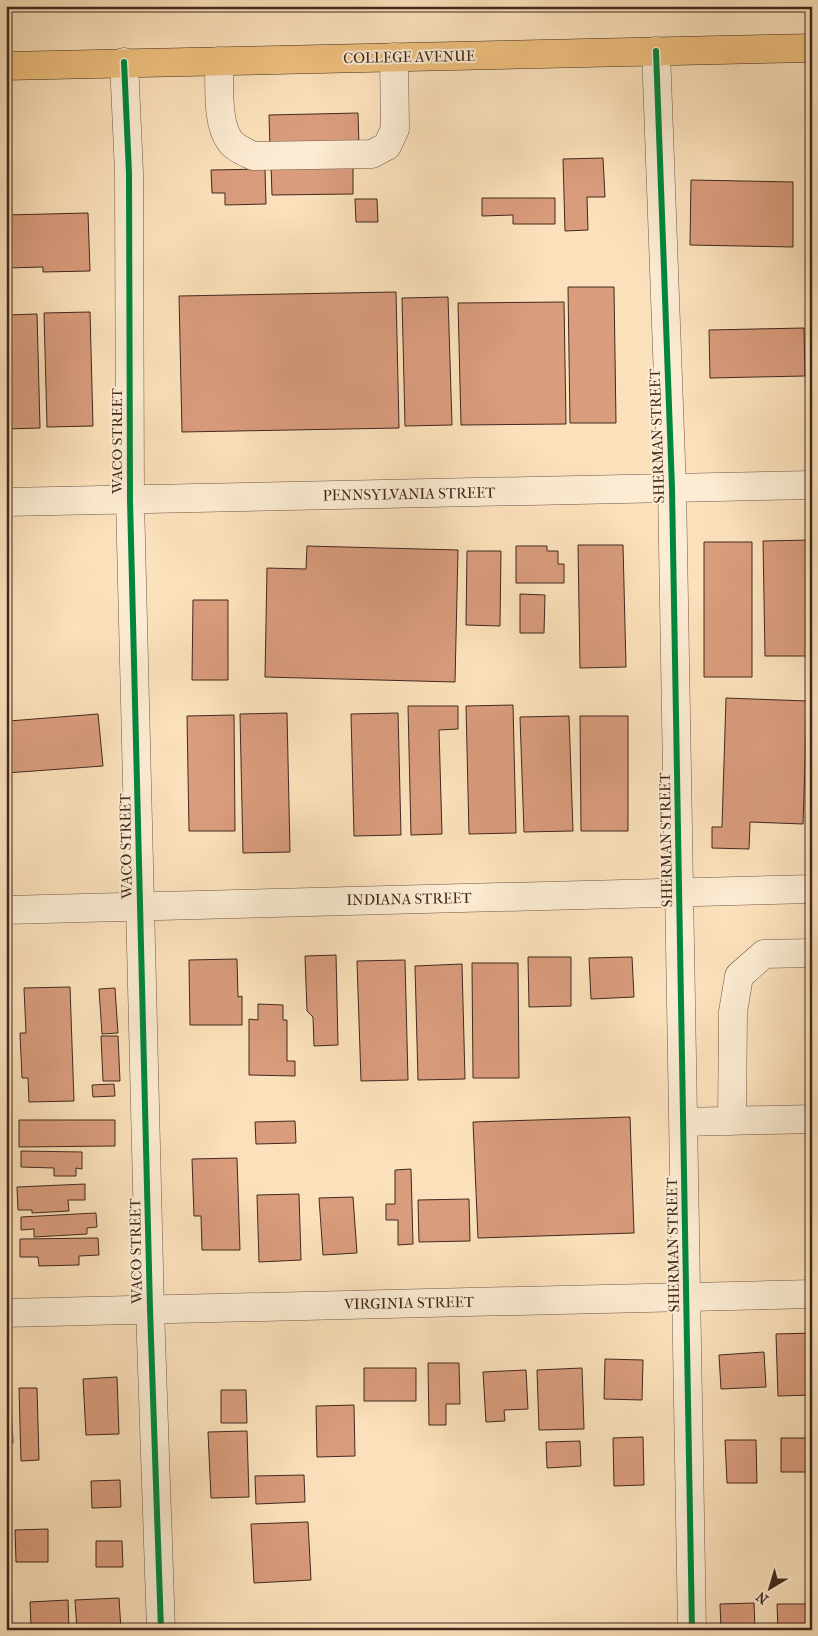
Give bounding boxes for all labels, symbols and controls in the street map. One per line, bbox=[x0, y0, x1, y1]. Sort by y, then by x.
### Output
street label: COLLEGE AVENUE bbox=[343, 47, 475, 67]
street label: SHERMAN STREET bbox=[646, 367, 668, 504]
street label: WACO STREET bbox=[108, 387, 126, 495]
street label: PENNSYLVANIA STREET bbox=[322, 483, 496, 505]
street label: SHERMAN STREET bbox=[656, 772, 676, 908]
street label: WACO STREET bbox=[116, 792, 136, 900]
street label: INDIANA STREET bbox=[346, 889, 473, 909]
street label: SHERMAN STREET bbox=[663, 1177, 683, 1313]
street label: WACO STREET bbox=[126, 1197, 146, 1305]
street label: VIRGINIA STREET bbox=[343, 1293, 475, 1313]
north arrow bbox=[746, 1564, 796, 1614]
text: N bbox=[753, 1588, 772, 1608]

